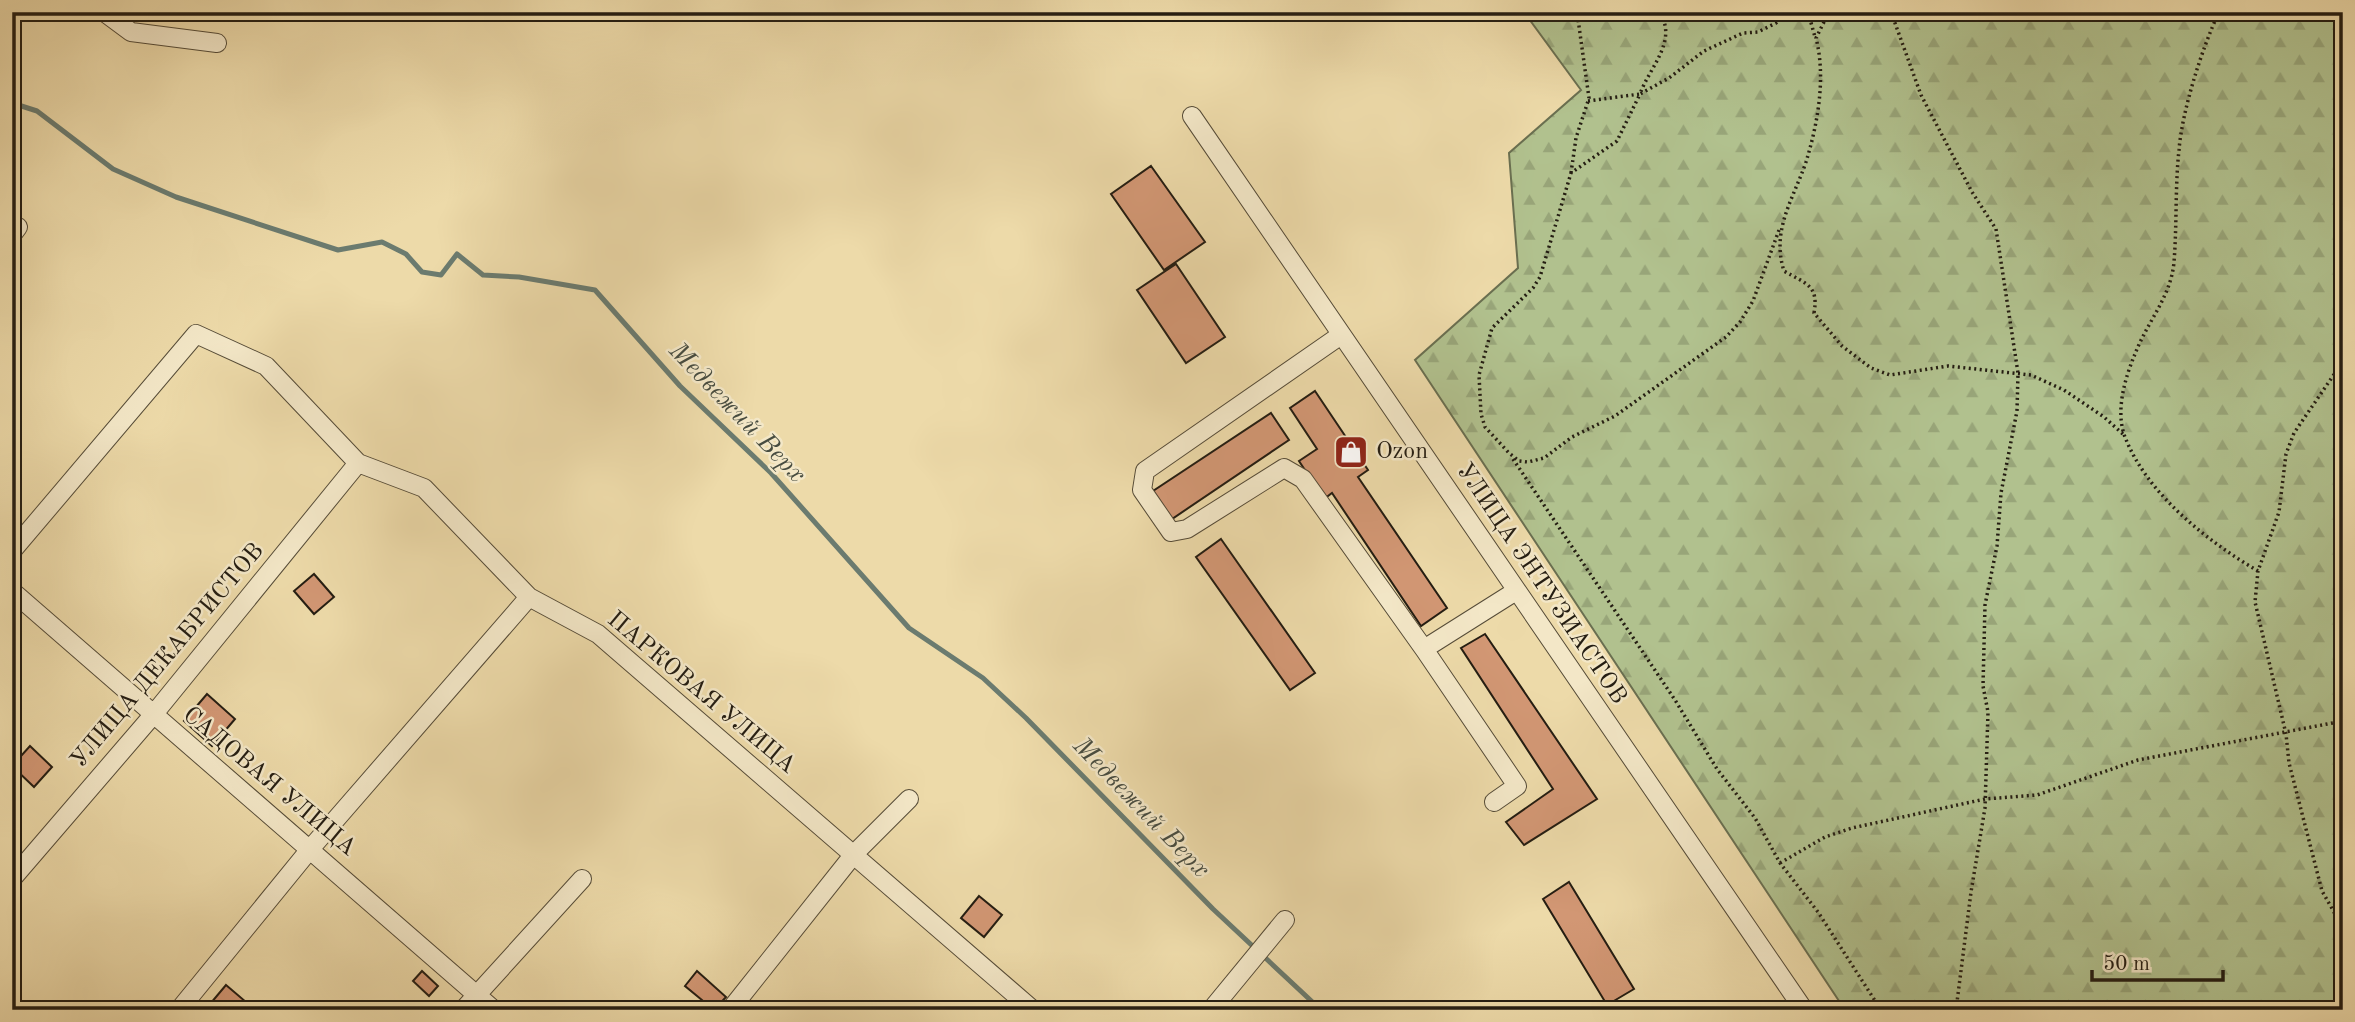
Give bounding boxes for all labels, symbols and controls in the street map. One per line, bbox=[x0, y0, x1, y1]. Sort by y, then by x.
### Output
water label: Медвежий Верх bbox=[663, 337, 811, 488]
shop icon: Ozon bbox=[1332, 433, 1370, 471]
place label: Ozon bbox=[1376, 440, 1428, 464]
street label: УЛИЦА ЭНТУЗИАСТОВ bbox=[1451, 459, 1631, 709]
street label: УЛИЦА ДЕКАБРИСТОВ bbox=[67, 539, 269, 773]
street label: ПАРКОВАЯ УЛИЦА bbox=[602, 607, 800, 779]
street label: САДОВАЯ УЛИЦА bbox=[178, 703, 360, 861]
water label: Медвежий Верх bbox=[1067, 732, 1215, 883]
scale bar bbox=[2092, 938, 2224, 982]
text: 50 m bbox=[2103, 954, 2150, 975]

